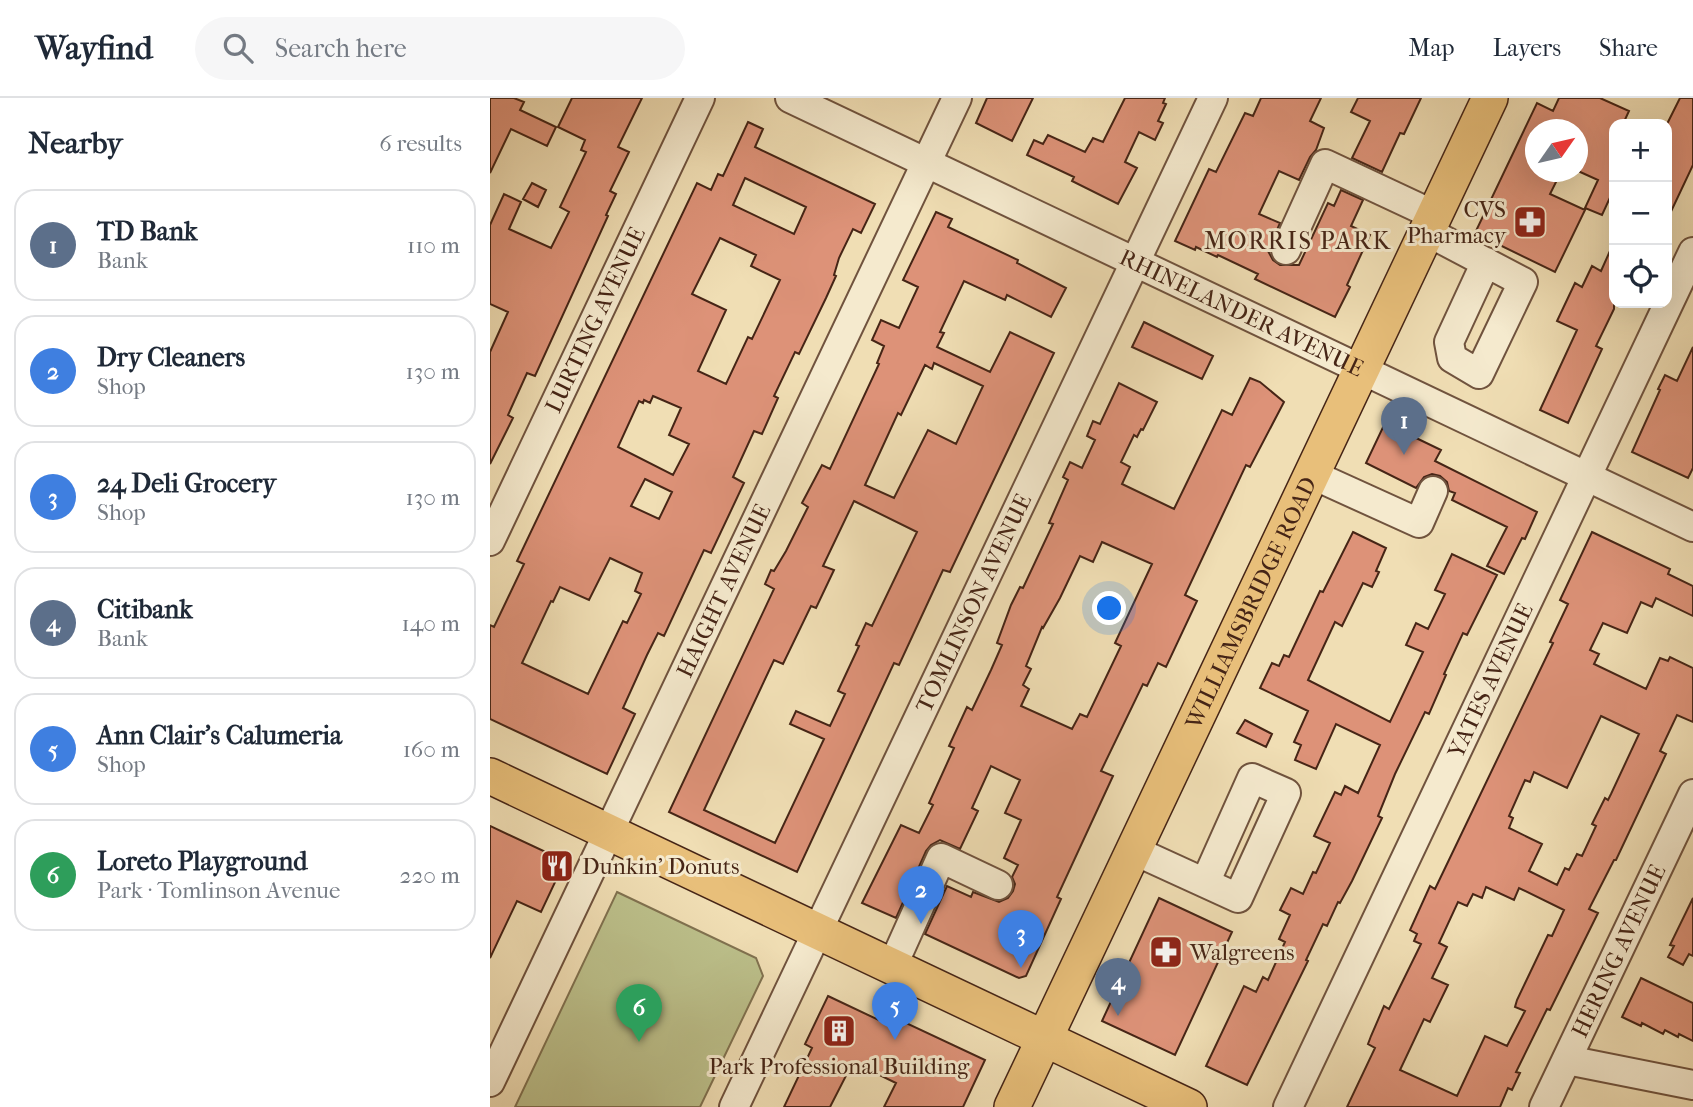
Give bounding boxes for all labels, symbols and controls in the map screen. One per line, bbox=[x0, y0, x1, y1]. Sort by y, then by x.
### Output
search box bbox=[195, 17, 685, 80]
text: Wayfind bbox=[35, 29, 153, 68]
icon: search bbox=[219, 29, 257, 67]
text: Search here bbox=[275, 33, 407, 64]
text: Map bbox=[1409, 34, 1455, 62]
text: Layers bbox=[1493, 34, 1561, 62]
text: Share bbox=[1599, 34, 1658, 62]
north arrow bbox=[1525, 119, 1588, 182]
map controls bbox=[1609, 119, 1672, 308]
button: + bbox=[1609, 119, 1672, 182]
text: Nearby bbox=[28, 126, 123, 161]
text: 6 results bbox=[379, 130, 462, 157]
button: − bbox=[1609, 182, 1672, 245]
place label: CVS Pharmacy bbox=[1407, 196, 1507, 249]
pharmacy icon: CVS Pharmacy bbox=[1511, 203, 1549, 241]
text: TD Bank bbox=[97, 216, 197, 247]
street label: LURTING AVENUE bbox=[540, 223, 651, 417]
district label: MORRIS PARK bbox=[1204, 227, 1392, 255]
text: 1 bbox=[49, 232, 57, 259]
text: 110 m bbox=[407, 232, 460, 259]
street label: RHINELANDER AVENUE bbox=[1115, 244, 1368, 382]
button: locate bbox=[1609, 245, 1672, 308]
text: Bank bbox=[97, 247, 148, 274]
text: Dry Cleaners bbox=[97, 342, 245, 373]
text: 2 bbox=[47, 358, 59, 385]
text: 130 m bbox=[406, 358, 460, 385]
text: Shop bbox=[97, 373, 146, 400]
pin: 1 bbox=[1381, 397, 1427, 455]
text: 24 Deli Grocery bbox=[97, 468, 276, 499]
street label: WILLIAMSBRIDGE ROAD bbox=[1180, 473, 1323, 734]
text: 3 bbox=[48, 484, 58, 511]
text: 130 m bbox=[406, 484, 460, 511]
street label: TOMLINSON AVENUE bbox=[910, 489, 1037, 717]
text: Shop bbox=[97, 499, 146, 526]
street label: HAIGHT AVENUE bbox=[671, 500, 776, 682]
your location bbox=[1092, 591, 1126, 625]
text: Citibank bbox=[97, 594, 193, 625]
street label: YATES AVENUE bbox=[1442, 599, 1539, 763]
text: 4 bbox=[46, 610, 60, 637]
text: 140 m bbox=[401, 610, 460, 637]
text: Bank bbox=[97, 625, 148, 652]
text: Ann Clair's Calumeria bbox=[97, 720, 342, 751]
text: 5 bbox=[48, 736, 58, 763]
text: 160 m bbox=[403, 736, 460, 763]
text: Shop bbox=[97, 751, 146, 778]
text: Loreto Playground bbox=[97, 846, 307, 877]
restaurant icon: Dunkin' Donuts bbox=[538, 847, 576, 885]
place label: Dunkin' Donuts bbox=[582, 853, 739, 880]
street label: HERING AVENUE bbox=[1566, 860, 1671, 1042]
text: 6 bbox=[47, 862, 59, 889]
text: 220 m bbox=[400, 862, 460, 889]
pin: 2 bbox=[898, 866, 944, 924]
text: Park · Tomlinson Avenue bbox=[97, 877, 340, 904]
pin: 3 bbox=[998, 910, 1044, 968]
pharmacy icon: Walgreens bbox=[1147, 933, 1185, 971]
place label: Walgreens bbox=[1189, 939, 1295, 966]
pin: 4 bbox=[1095, 958, 1141, 1016]
pin: 5 bbox=[872, 982, 918, 1040]
pin: 6 bbox=[616, 984, 662, 1042]
building icon: Park Professional Building bbox=[820, 1012, 858, 1050]
place label: Park Professional Building bbox=[709, 1053, 970, 1080]

